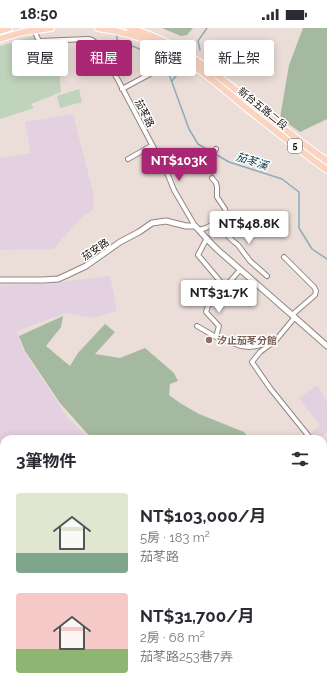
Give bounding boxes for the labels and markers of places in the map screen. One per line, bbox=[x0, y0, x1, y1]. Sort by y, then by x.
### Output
pin: NT$103K bbox=[142, 148, 216, 182]
pin: NT$48.8K bbox=[208, 211, 290, 245]
pin: NT$31.7K bbox=[178, 280, 260, 314]
marker: 汐止茄苳分館 bbox=[204, 335, 214, 345]
place label: 汐止茄苳分館 bbox=[217, 335, 277, 346]

